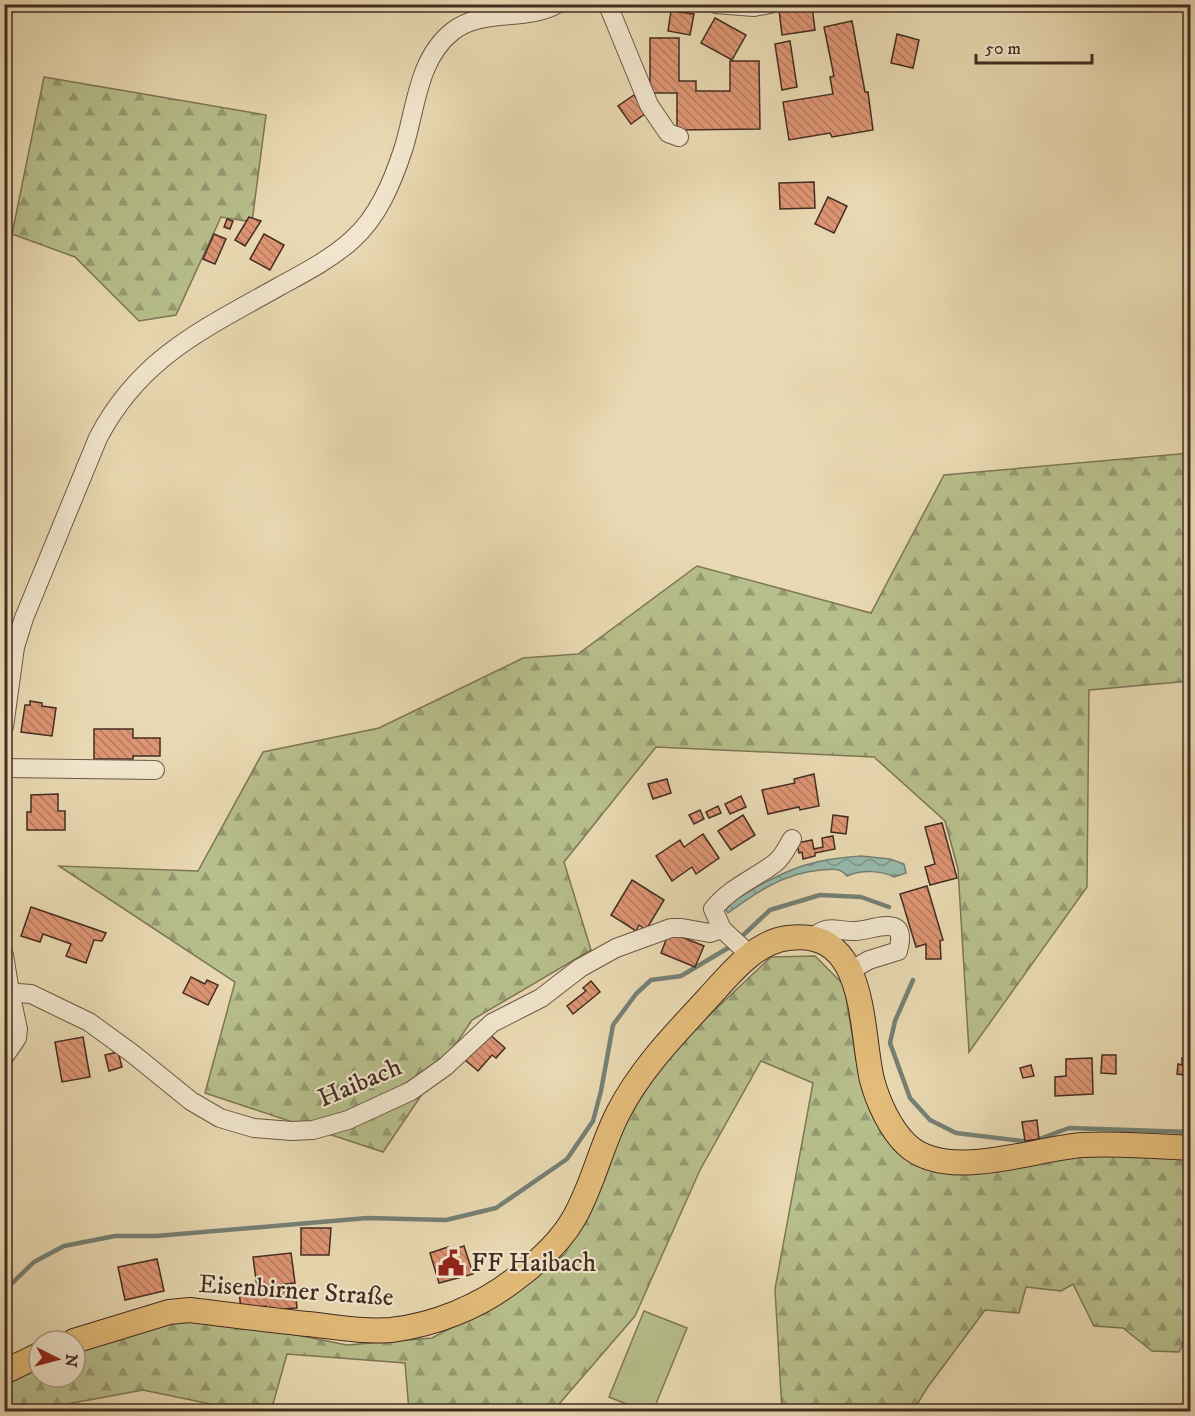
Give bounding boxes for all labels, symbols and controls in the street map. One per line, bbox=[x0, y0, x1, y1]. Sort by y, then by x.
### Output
scale bar bbox=[976, 27, 1092, 65]
text: 50 m bbox=[985, 38, 1021, 60]
street label: Haibach bbox=[313, 1051, 407, 1115]
place label: FF Haibach bbox=[471, 1247, 596, 1280]
public building icon: FF Haibach bbox=[436, 1248, 466, 1278]
street label: Eisenbirner Straße bbox=[197, 1268, 395, 1314]
north arrow bbox=[27, 1329, 87, 1389]
text: N bbox=[60, 1353, 82, 1368]

